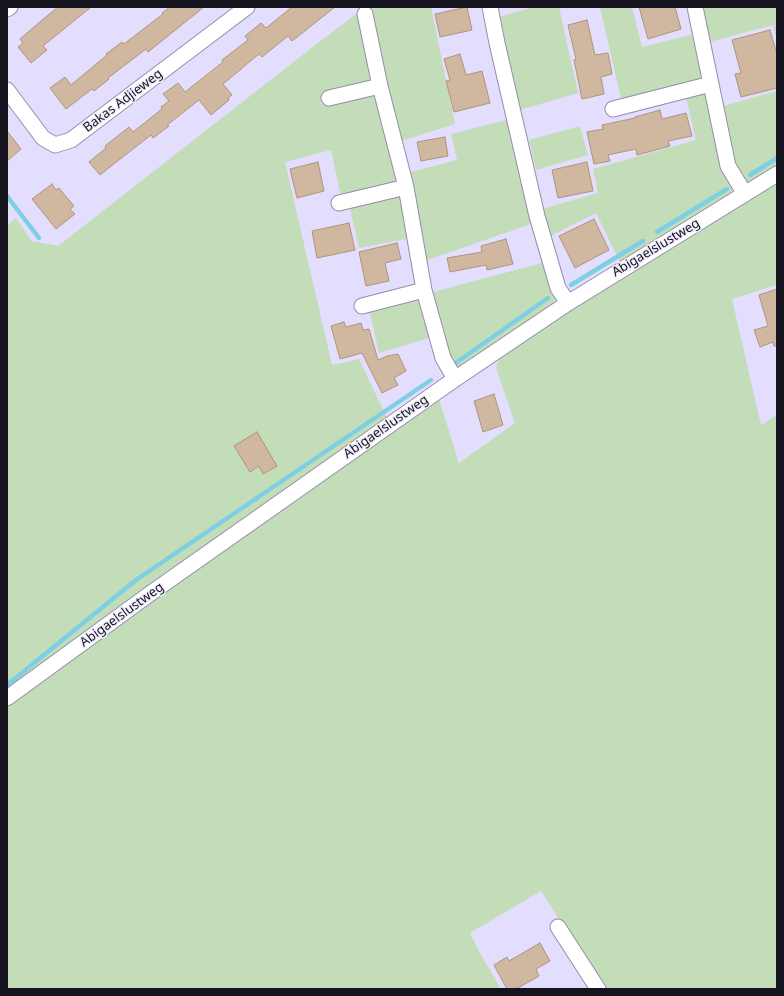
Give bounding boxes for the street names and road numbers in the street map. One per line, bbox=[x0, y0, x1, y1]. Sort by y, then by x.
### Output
street label: Bakas Adjieweg bbox=[80, 66, 166, 136]
street label: Abigaelslustweg bbox=[609, 216, 703, 280]
street label: Abigaelslustweg bbox=[341, 392, 431, 462]
street label: Abigaelslustweg bbox=[77, 579, 167, 651]

